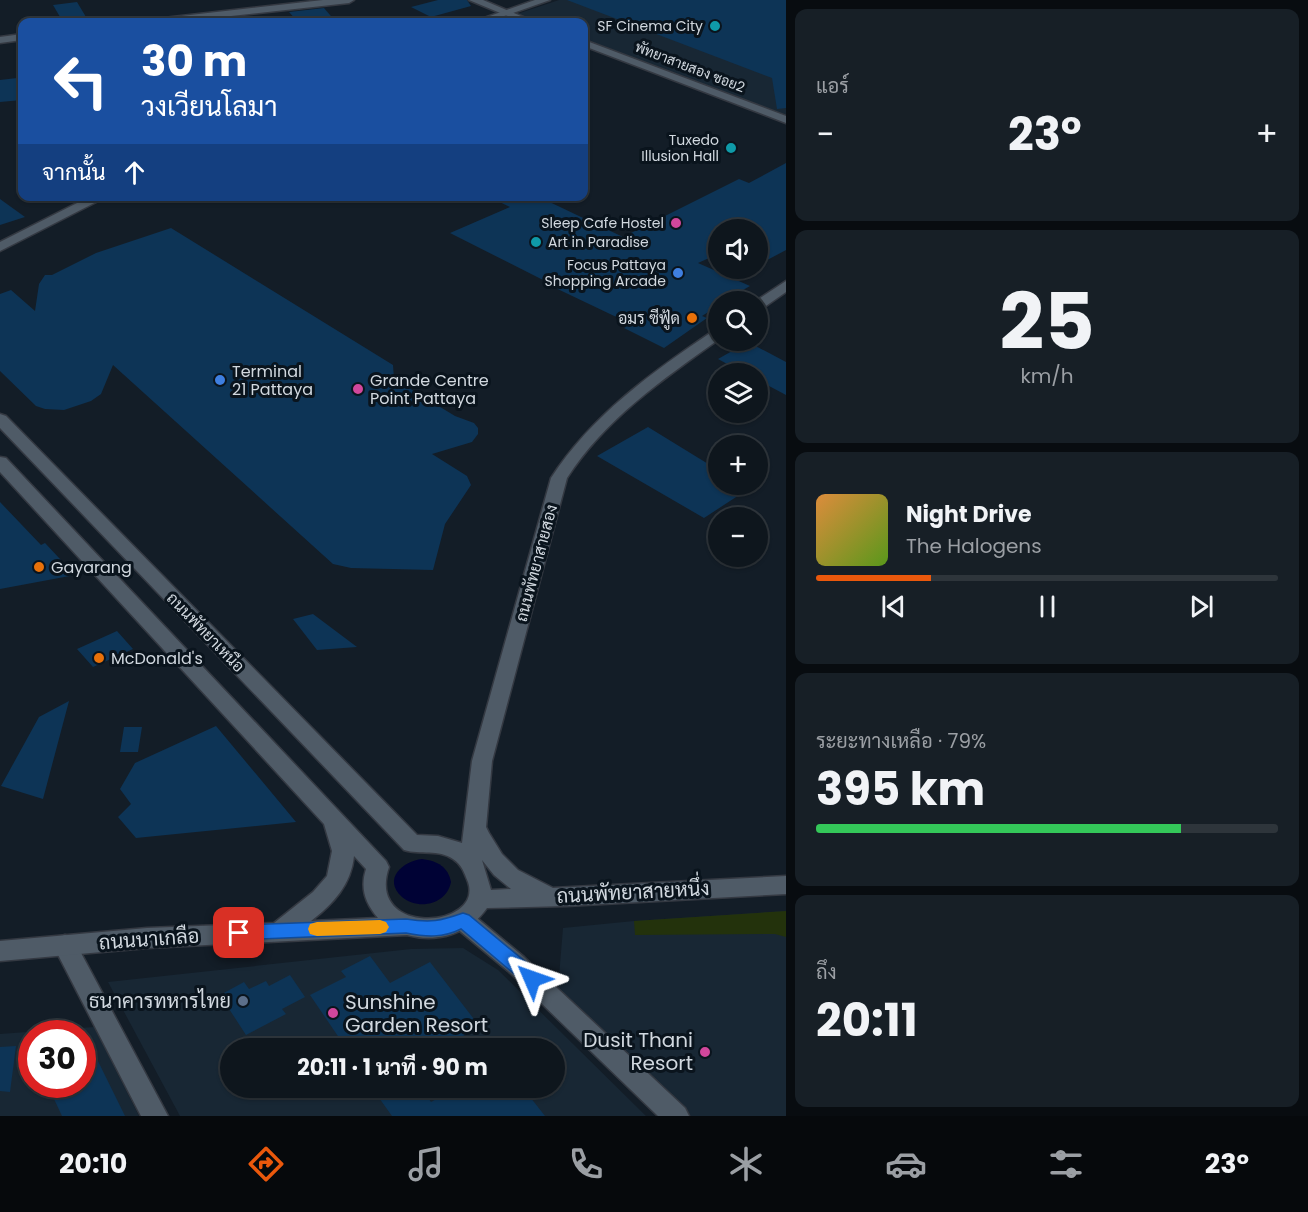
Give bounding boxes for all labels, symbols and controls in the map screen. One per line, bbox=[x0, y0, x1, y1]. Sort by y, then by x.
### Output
place label: SF Cinema City bbox=[597, 16, 703, 36]
marker: SF Cinema City bbox=[708, 19, 722, 33]
text: 30 m bbox=[141, 32, 247, 91]
street label: พัทยาสายสอง ซอย2 bbox=[632, 37, 748, 97]
icon: left bbox=[42, 42, 120, 120]
text: แอร์ bbox=[816, 72, 849, 100]
text: วงเวียนโลมา bbox=[141, 88, 278, 125]
text: 23° bbox=[1008, 103, 1082, 166]
text: − bbox=[816, 111, 834, 158]
text: + bbox=[1255, 111, 1278, 158]
place label: Tuxedo Illusion Hall bbox=[641, 130, 719, 166]
marker: Tuxedo Illusion Hall bbox=[724, 141, 738, 155]
icon: ahead bbox=[118, 156, 151, 189]
text: จากนั้น bbox=[42, 157, 106, 188]
place label: Sleep Cafe Hostel bbox=[541, 213, 664, 233]
marker: Sleep Cafe Hostel bbox=[669, 216, 683, 230]
map controls bbox=[708, 219, 768, 567]
button: sound bbox=[708, 219, 768, 279]
place label: Art in Paradise bbox=[548, 232, 649, 252]
marker: Art in Paradise bbox=[529, 235, 543, 249]
place label: Focus Pattaya Shopping Arcade bbox=[545, 255, 666, 291]
marker: Focus Pattaya Shopping Arcade bbox=[671, 266, 685, 280]
text: 25 bbox=[999, 267, 1095, 376]
button: search bbox=[708, 291, 768, 351]
place label: อมร ซีฟู้ด bbox=[618, 307, 680, 330]
marker: อมร ซีฟู้ด bbox=[685, 311, 699, 325]
place label: Terminal 21 Pattaya bbox=[232, 360, 313, 401]
text: km/h bbox=[1020, 362, 1074, 390]
button: layers bbox=[708, 363, 768, 423]
place label: Grande Centre Point Pattaya bbox=[370, 369, 489, 410]
marker: Terminal 21 Pattaya bbox=[213, 373, 227, 387]
marker: Grande Centre Point Pattaya bbox=[351, 382, 365, 396]
button: + bbox=[708, 435, 768, 495]
text: Night Drive bbox=[906, 499, 1032, 530]
street label: ถนนพัทยาสายสอง bbox=[510, 502, 563, 624]
button: − bbox=[708, 507, 768, 567]
text: The Halogens bbox=[906, 532, 1042, 560]
place label: Gayarang bbox=[51, 556, 132, 579]
marker: Gayarang bbox=[32, 560, 46, 574]
street label: ถนนพัทยาเหนือ bbox=[161, 587, 250, 678]
icon: previous bbox=[877, 590, 910, 623]
icon: pause bbox=[1031, 590, 1064, 623]
icon: next bbox=[1185, 590, 1218, 623]
place label: McDonald's bbox=[111, 647, 203, 670]
marker: McDonald's bbox=[92, 651, 106, 665]
text: ระยะทางเหลือ · 79% bbox=[816, 727, 986, 755]
text: 395 km bbox=[816, 758, 985, 821]
street label: ถนนพัทยาสายหนึ่ง bbox=[556, 871, 710, 910]
pin bbox=[213, 907, 264, 958]
icon: arrive bbox=[222, 916, 255, 949]
street label: ถนนนาเกลือ bbox=[98, 922, 200, 956]
position arrow bbox=[500, 947, 564, 1011]
text: ถึง bbox=[816, 958, 837, 986]
place label: ธนาคารทหารไทย bbox=[89, 987, 231, 1015]
place label: Sunshine Garden Resort bbox=[345, 988, 488, 1039]
text: 20:11 bbox=[816, 989, 918, 1052]
marker: ธนาคารทหารไทย bbox=[236, 994, 250, 1008]
marker: Sunshine Garden Resort bbox=[326, 1006, 340, 1020]
speed limit sign: 30 bbox=[18, 1020, 96, 1098]
place label: Dusit Thani Resort bbox=[583, 1026, 693, 1077]
marker: Dusit Thani Resort bbox=[698, 1045, 712, 1059]
text: 20:11 · 1 นาที · 90 m bbox=[297, 1052, 488, 1083]
icon: directions bbox=[245, 1143, 287, 1185]
icon: music bbox=[405, 1143, 447, 1185]
icon: phone bbox=[565, 1143, 607, 1185]
icon: climate bbox=[725, 1143, 767, 1185]
icon: car bbox=[885, 1143, 927, 1185]
icon: filters bbox=[1045, 1143, 1087, 1185]
text: 20:10 bbox=[59, 1145, 127, 1182]
text: 23° bbox=[1205, 1145, 1249, 1182]

